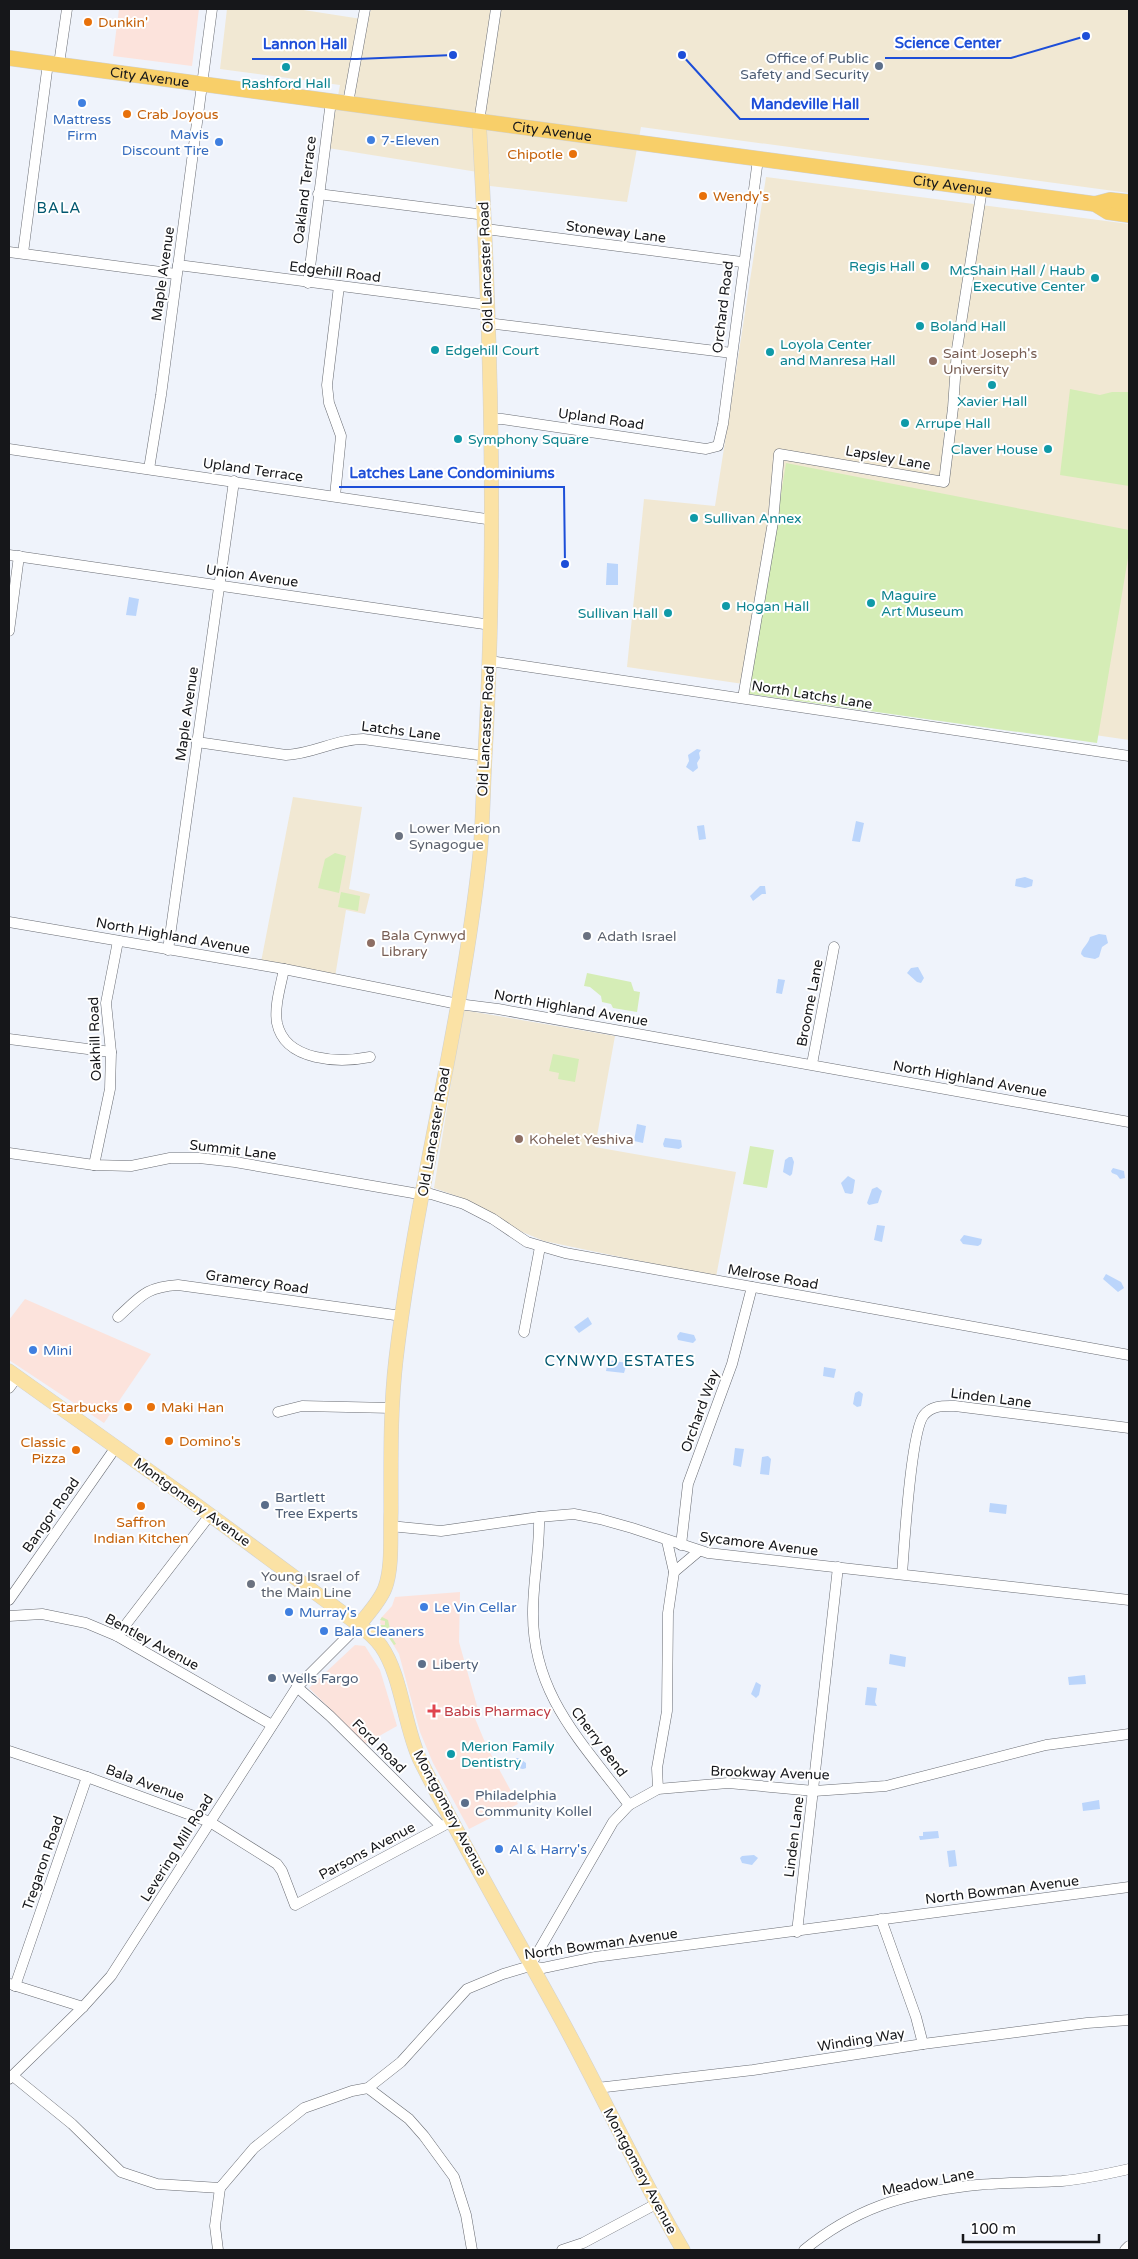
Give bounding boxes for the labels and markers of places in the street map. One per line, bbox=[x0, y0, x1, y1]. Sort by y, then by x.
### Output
place label: Dunkin' bbox=[98, 14, 148, 31]
marker: Dunkin' bbox=[82, 16, 94, 28]
callout: Science Center bbox=[885, 28, 1011, 58]
callout: Lannon Hall bbox=[252, 29, 357, 59]
place label: Office of Public Safety and Security bbox=[740, 50, 869, 83]
marker: Office of Public Safety and Security bbox=[873, 60, 885, 72]
marker: Rashford Hall bbox=[280, 61, 292, 73]
place label: Rashford Hall bbox=[241, 75, 331, 92]
callout: Mandeville Hall bbox=[740, 89, 869, 119]
marker: Mattress Firm bbox=[76, 97, 88, 109]
place label: Crab Joyous bbox=[137, 106, 219, 123]
marker: Crab Joyous bbox=[121, 108, 133, 120]
place label: Mattress Firm bbox=[53, 111, 111, 144]
place label: Mavis Discount Tire bbox=[122, 126, 209, 159]
place label: 7-Eleven bbox=[381, 132, 439, 149]
marker: 7-Eleven bbox=[365, 134, 377, 146]
marker: Mavis Discount Tire bbox=[213, 136, 225, 148]
place label: Chipotle bbox=[507, 146, 563, 163]
marker: Chipotle bbox=[567, 148, 579, 160]
place label: Wendy's bbox=[713, 188, 769, 205]
marker: Wendy's bbox=[697, 190, 709, 202]
place label: Regis Hall bbox=[849, 258, 915, 275]
marker: Regis Hall bbox=[919, 260, 931, 272]
place label: McShain Hall / Haub Executive Center bbox=[949, 262, 1086, 295]
marker: McShain Hall / Haub Executive Center bbox=[1089, 272, 1101, 284]
place label: Boland Hall bbox=[930, 318, 1006, 335]
marker: Boland Hall bbox=[914, 320, 926, 332]
place label: Loyola Center and Manresa Hall bbox=[780, 336, 896, 369]
place label: Edgehill Court bbox=[445, 342, 540, 359]
marker: Edgehill Court bbox=[429, 344, 441, 356]
place label: Saint Joseph's University bbox=[943, 345, 1037, 378]
marker: Loyola Center and Manresa Hall bbox=[764, 346, 776, 358]
marker: Saint Joseph's University bbox=[927, 355, 939, 367]
marker: Xavier Hall bbox=[986, 379, 998, 391]
place label: Xavier Hall bbox=[957, 393, 1027, 410]
place label: Arrupe Hall bbox=[915, 415, 990, 432]
marker: Arrupe Hall bbox=[899, 417, 911, 429]
place label: Symphony Square bbox=[468, 431, 589, 448]
marker: Symphony Square bbox=[452, 433, 464, 445]
place label: Claver House bbox=[951, 441, 1038, 458]
marker: Claver House bbox=[1042, 443, 1054, 455]
callout: Latches Lane Condominiums bbox=[339, 457, 564, 487]
place label: Sullivan Annex bbox=[704, 510, 802, 527]
marker: Sullivan Annex bbox=[688, 512, 700, 524]
place label: Maguire Art Museum bbox=[881, 587, 964, 620]
marker: Maguire Art Museum bbox=[865, 597, 877, 609]
place label: Hogan Hall bbox=[736, 598, 809, 615]
marker: Hogan Hall bbox=[720, 600, 732, 612]
place label: Sullivan Hall bbox=[578, 605, 658, 622]
marker: Sullivan Hall bbox=[662, 607, 674, 619]
place label: Lower Merion Synagogue bbox=[409, 820, 501, 853]
marker: Lower Merion Synagogue bbox=[393, 830, 405, 842]
place label: Bala Cynwyd Library bbox=[381, 927, 466, 960]
place label: Adath Israel bbox=[597, 928, 677, 945]
marker: Adath Israel bbox=[581, 930, 593, 942]
marker: Bala Cynwyd Library bbox=[365, 937, 377, 949]
place label: Kohelet Yeshiva bbox=[529, 1131, 634, 1148]
marker: Kohelet Yeshiva bbox=[513, 1133, 525, 1145]
place label: Mini bbox=[43, 1342, 72, 1359]
marker: Mini bbox=[27, 1344, 39, 1356]
place label: Starbucks bbox=[52, 1399, 118, 1416]
place label: Maki Han bbox=[161, 1399, 224, 1416]
marker: Starbucks bbox=[122, 1401, 134, 1413]
marker: Maki Han bbox=[145, 1401, 157, 1413]
place label: Domino's bbox=[179, 1433, 241, 1450]
place label: Classic Pizza bbox=[21, 1434, 66, 1467]
marker: Domino's bbox=[163, 1435, 175, 1447]
marker: Classic Pizza bbox=[70, 1444, 82, 1456]
place label: Bartlett Tree Experts bbox=[275, 1489, 358, 1522]
marker: Bartlett Tree Experts bbox=[259, 1499, 271, 1511]
marker: Saffron Indian Kitchen bbox=[135, 1500, 147, 1512]
place label: Saffron Indian Kitchen bbox=[93, 1514, 189, 1547]
place label: Young Israel of the Main Line bbox=[261, 1568, 360, 1601]
marker: Young Israel of the Main Line bbox=[245, 1578, 257, 1590]
place label: Le Vin Cellar bbox=[434, 1599, 517, 1616]
marker: Le Vin Cellar bbox=[418, 1601, 430, 1613]
place label: Murray's bbox=[299, 1604, 357, 1621]
marker: Murray's bbox=[283, 1606, 295, 1618]
place label: Bala Cleaners bbox=[334, 1623, 424, 1640]
marker: Bala Cleaners bbox=[318, 1625, 330, 1637]
place label: Liberty bbox=[432, 1656, 479, 1673]
marker: Liberty bbox=[416, 1658, 428, 1670]
place label: Wells Fargo bbox=[282, 1670, 359, 1687]
marker: Wells Fargo bbox=[266, 1672, 278, 1684]
place label: Babis Pharmacy bbox=[444, 1703, 552, 1720]
marker: Babis Pharmacy bbox=[428, 1705, 440, 1717]
place label: Merion Family Dentistry bbox=[461, 1738, 555, 1771]
marker: Merion Family Dentistry bbox=[445, 1748, 457, 1760]
place label: Philadelphia Community Kollel bbox=[475, 1787, 592, 1820]
marker: Philadelphia Community Kollel bbox=[459, 1797, 471, 1809]
place label: Al & Harry's bbox=[509, 1841, 587, 1858]
marker: Al & Harry's bbox=[493, 1843, 505, 1855]

